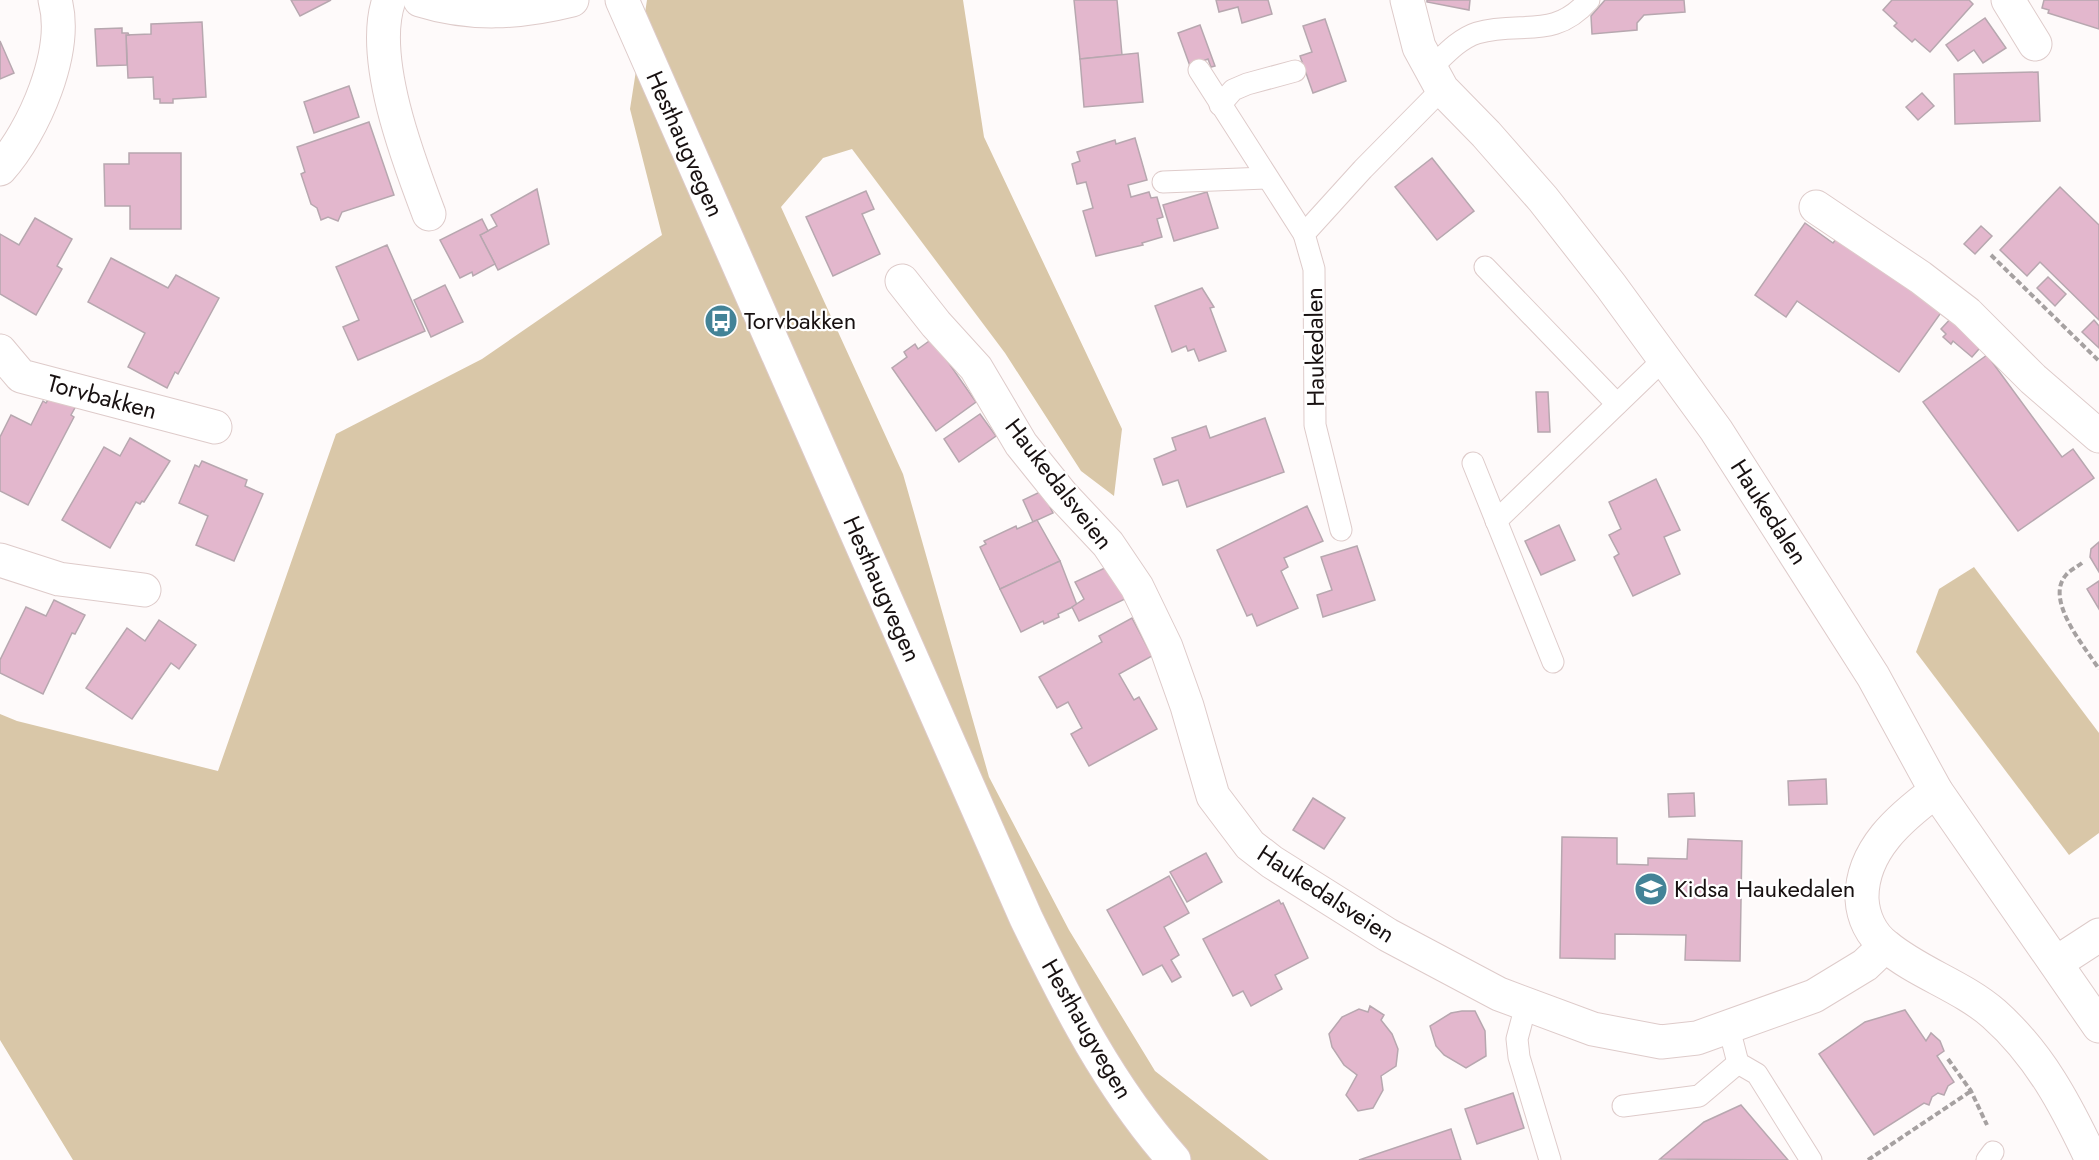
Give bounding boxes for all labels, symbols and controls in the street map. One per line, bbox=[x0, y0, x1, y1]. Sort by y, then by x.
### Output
street label: Hesthaugvegen bbox=[638, 65, 733, 222]
street label: Haukedalen bbox=[1296, 287, 1333, 407]
bus stop icon: Torvbakken bbox=[703, 303, 739, 339]
place label: Torvbakken bbox=[744, 303, 856, 338]
street label: Torvbakken bbox=[43, 365, 161, 428]
street label: Haukedalsveien bbox=[997, 411, 1122, 557]
street label: Haukedalen bbox=[1722, 452, 1817, 571]
street label: Hesthaugvegen bbox=[835, 510, 930, 667]
street label: Haukedalsveien bbox=[1251, 836, 1402, 951]
school or university icon: Kidsa Haukedalen bbox=[1633, 871, 1669, 907]
place label: Kidsa Haukedalen bbox=[1674, 871, 1855, 906]
street label: Hesthaugvegen bbox=[1033, 952, 1142, 1105]

